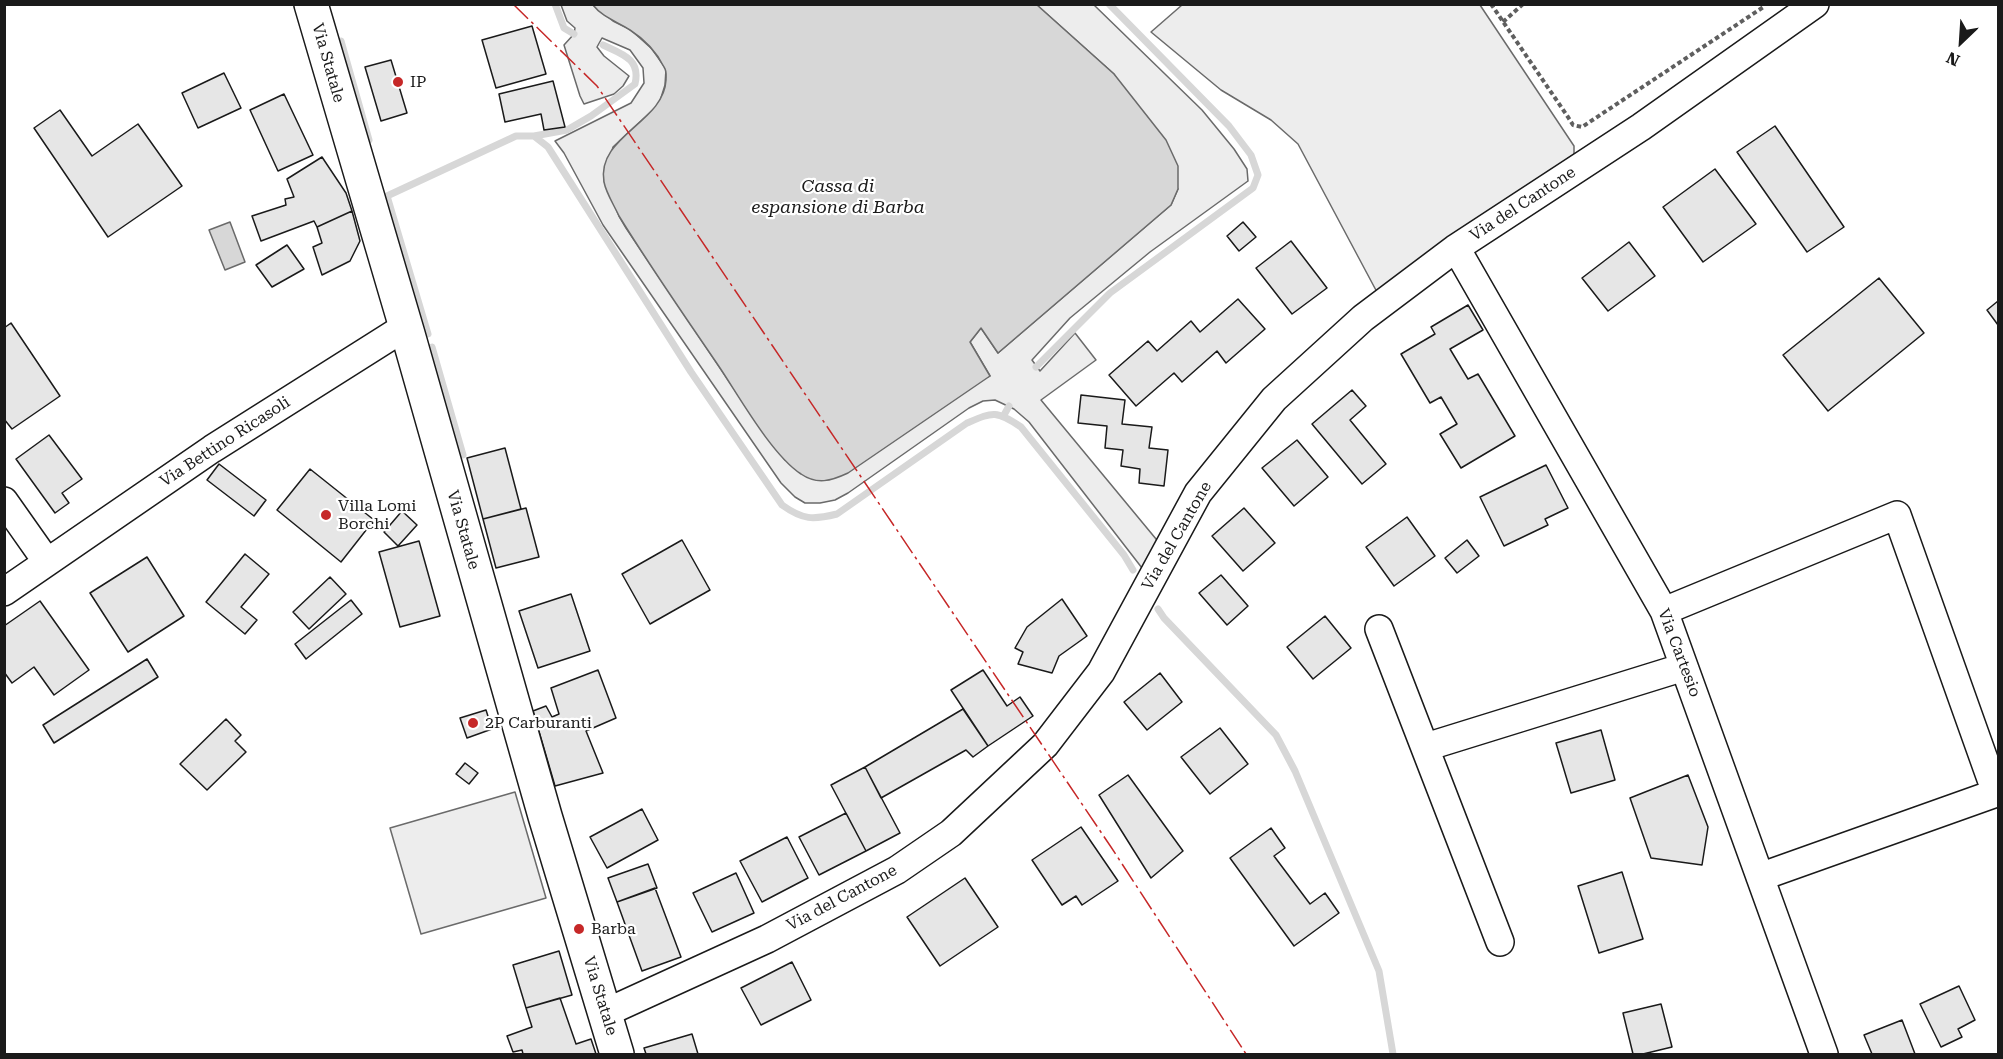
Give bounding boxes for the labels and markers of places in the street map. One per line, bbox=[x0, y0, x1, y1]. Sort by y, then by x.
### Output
place label: IP bbox=[410, 72, 426, 92]
marker: IP bbox=[391, 75, 405, 89]
place label: Villa Lomi Borchi bbox=[338, 496, 416, 534]
marker: Villa Lomi Borchi bbox=[319, 508, 333, 522]
place label: 2P Carburanti bbox=[485, 713, 592, 733]
marker: 2P Carburanti bbox=[466, 716, 480, 730]
place label: Barba bbox=[591, 919, 636, 939]
marker: Barba bbox=[572, 922, 586, 936]

